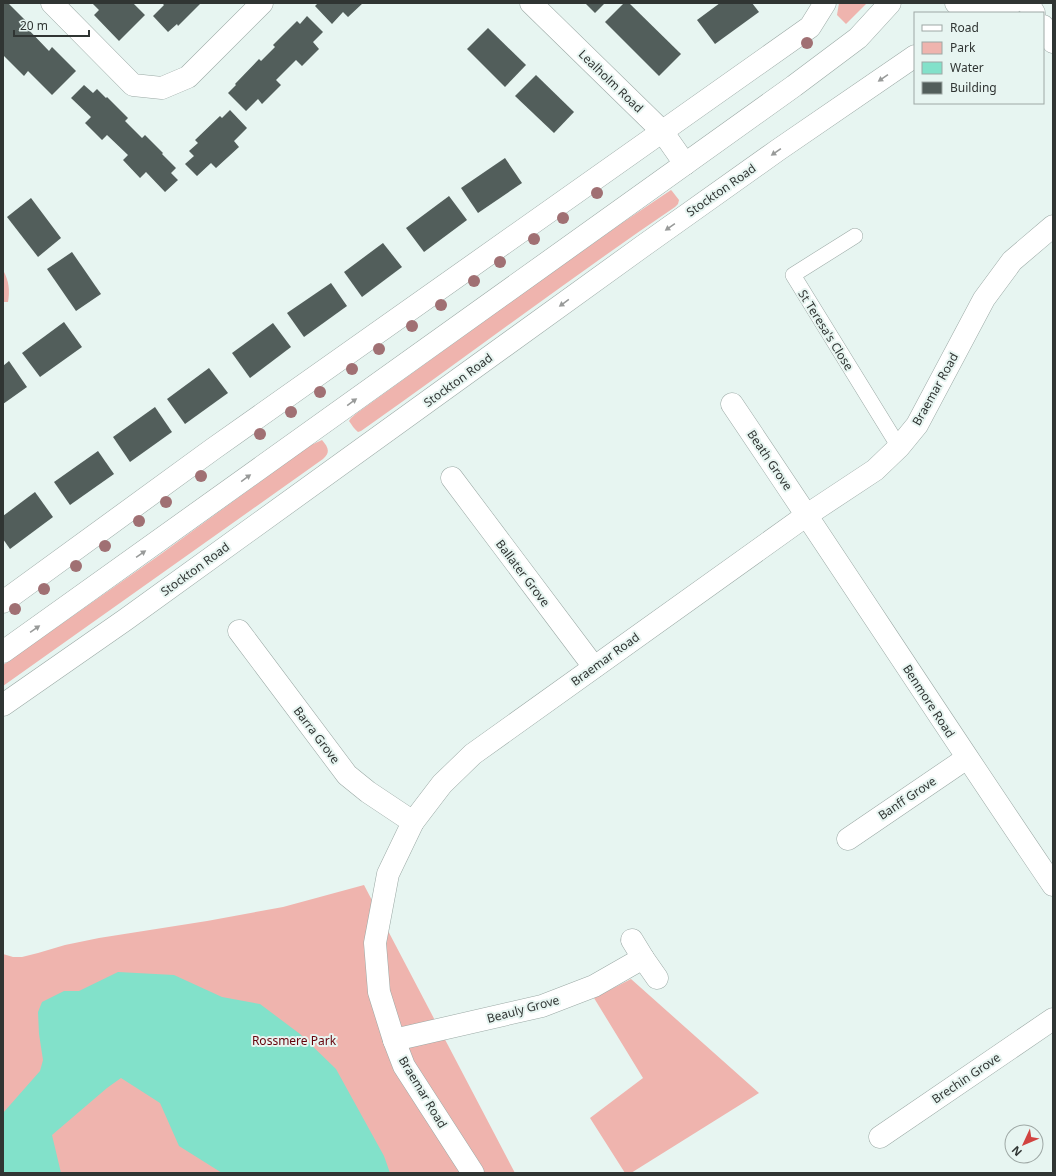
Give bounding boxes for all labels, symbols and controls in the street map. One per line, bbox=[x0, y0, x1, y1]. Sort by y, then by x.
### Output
scale bar bbox=[14, 12, 89, 38]
legend bbox=[914, 12, 1044, 104]
text: 20 m bbox=[20, 17, 48, 34]
text: Road bbox=[950, 19, 979, 36]
text: Park bbox=[950, 39, 976, 56]
street label: Lealholm Road bbox=[575, 46, 647, 116]
text: Water bbox=[950, 59, 984, 76]
one-way arrow bbox=[877, 74, 888, 82]
text: Building bbox=[950, 79, 997, 96]
one-way arrow bbox=[771, 148, 781, 156]
street label: Stockton Road bbox=[683, 160, 759, 220]
one-way arrow bbox=[664, 223, 675, 231]
street label: St Teresa's Close bbox=[794, 286, 858, 374]
one-way arrow bbox=[559, 299, 569, 307]
street label: Stockton Road bbox=[420, 349, 496, 411]
street label: Braemar Road bbox=[908, 350, 962, 428]
one-way arrow bbox=[347, 398, 357, 406]
street label: Beath Grove bbox=[744, 426, 797, 494]
one-way arrow bbox=[241, 474, 252, 482]
street label: Ballater Grove bbox=[492, 536, 554, 610]
street label: Stockton Road bbox=[157, 538, 233, 600]
one-way arrow bbox=[135, 550, 146, 558]
one-way arrow bbox=[29, 625, 40, 633]
street label: Braemar Road bbox=[567, 628, 643, 690]
street label: Benmore Road bbox=[899, 661, 959, 741]
street label: Barra Grove bbox=[290, 703, 344, 767]
street label: Banff Grove bbox=[875, 772, 940, 824]
street label: Beauly Grove bbox=[485, 991, 561, 1027]
park label: Rossmere Park bbox=[252, 1032, 337, 1049]
street label: Brechin Grove bbox=[928, 1049, 1004, 1107]
street label: Braemar Road bbox=[395, 1053, 451, 1131]
north arrow bbox=[1004, 1124, 1044, 1164]
text: N bbox=[1008, 1143, 1025, 1160]

